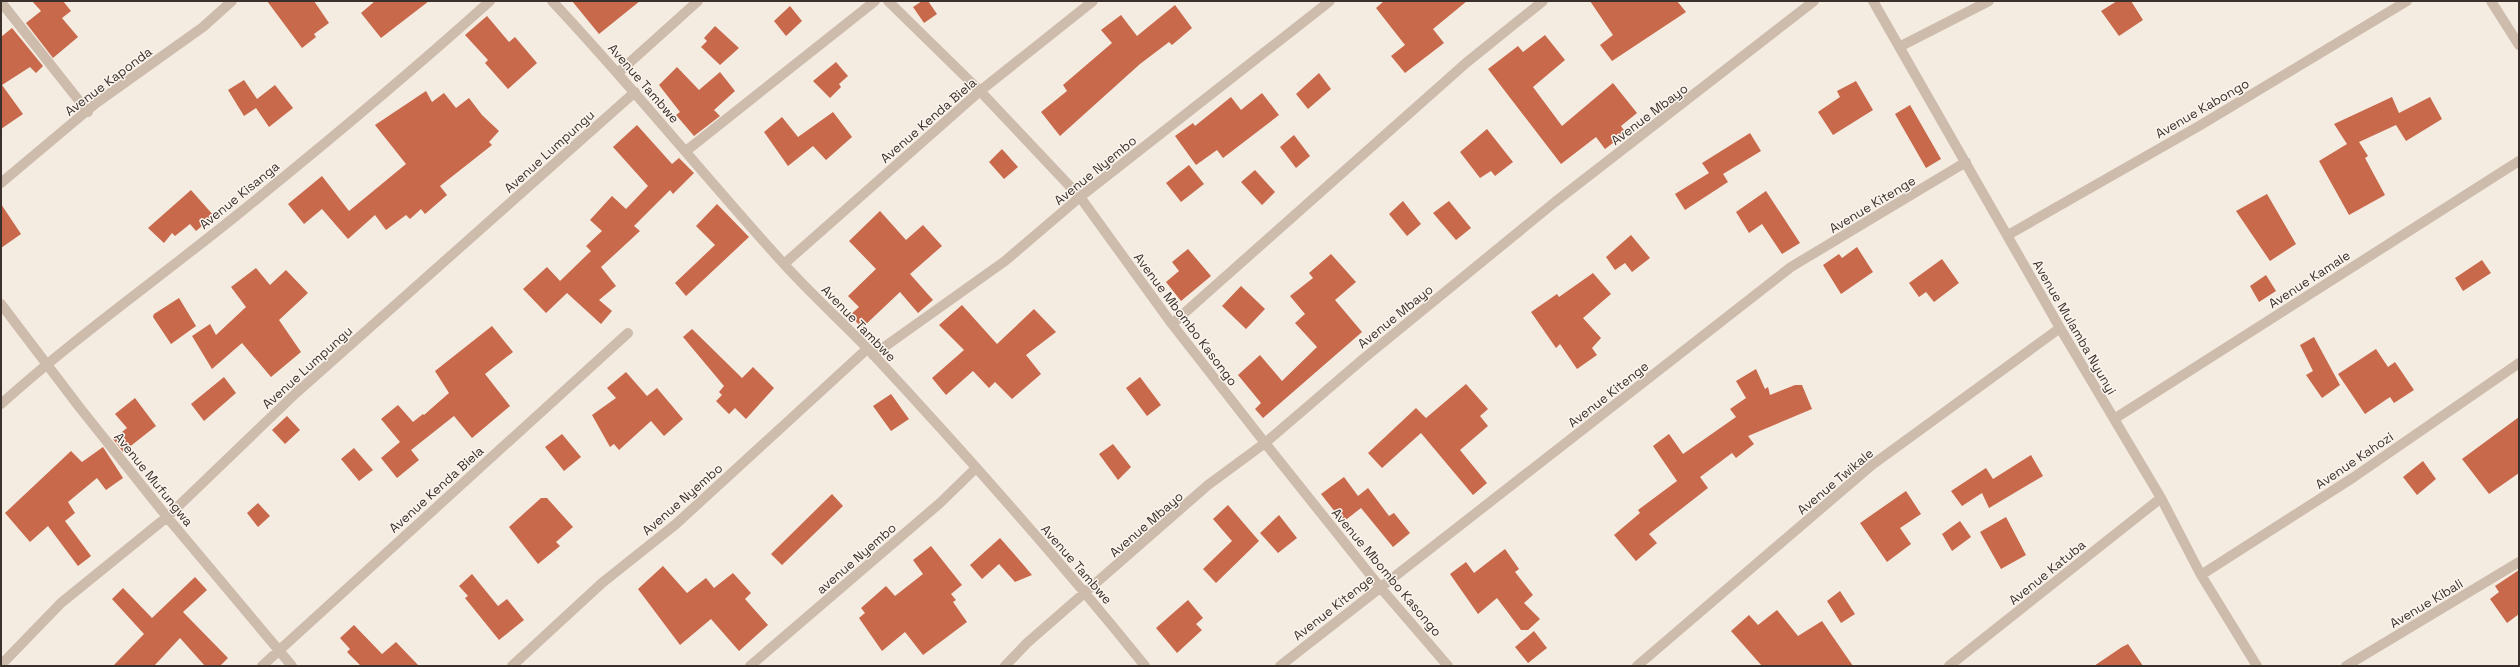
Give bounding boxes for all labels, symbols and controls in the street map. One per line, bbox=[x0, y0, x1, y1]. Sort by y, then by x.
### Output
street label: Avenue Tambwe bbox=[604, 40, 683, 127]
street label: Avenue Kaponda bbox=[61, 43, 156, 120]
street label: Avenue Kenda Biela bbox=[877, 74, 980, 167]
street label: Avenue Kabongo bbox=[2152, 75, 2252, 142]
street label: Avenue Mbayo bbox=[1607, 80, 1691, 149]
street label: Avenue Lumpungu bbox=[501, 106, 598, 197]
street label: Avenue Nyembo bbox=[1051, 132, 1140, 209]
street label: Avenue Kisanga bbox=[196, 157, 283, 233]
street label: Avenue Kitenge bbox=[1826, 172, 1919, 237]
street label: Avenue Kamale bbox=[2265, 247, 2353, 312]
street label: Avenue Mbombo Kasongo bbox=[1130, 249, 1241, 389]
street label: Avenue Mulamba Nyunyi bbox=[2029, 257, 2120, 398]
street label: Avenue Tambwe bbox=[818, 281, 900, 365]
street label: Avenue Mbayo bbox=[1354, 281, 1436, 352]
street label: Avenue Lumpungu bbox=[259, 322, 356, 413]
street label: Avenue Kitenge bbox=[1565, 358, 1652, 431]
street label: Avenue Kahozi bbox=[2312, 428, 2397, 493]
street label: Avenue Mufungwa bbox=[110, 429, 197, 530]
street label: Avenue Kenda Biela bbox=[385, 442, 488, 536]
street label: Avenue Twikale bbox=[1794, 445, 1877, 518]
street label: Avenue Nyembo bbox=[639, 460, 726, 539]
street label: Avenue Mbayo bbox=[1106, 488, 1187, 561]
street label: Avenue Mbombo Kasongo bbox=[1328, 505, 1445, 640]
street label: avenue Nyembo bbox=[813, 519, 900, 598]
street label: Avenue Tambwe bbox=[1037, 521, 1116, 608]
street label: Avenue Katuba bbox=[2005, 536, 2090, 609]
street label: Avenue Kitenge bbox=[1290, 571, 1377, 644]
street label: Avenue Kibali bbox=[2386, 575, 2466, 632]

